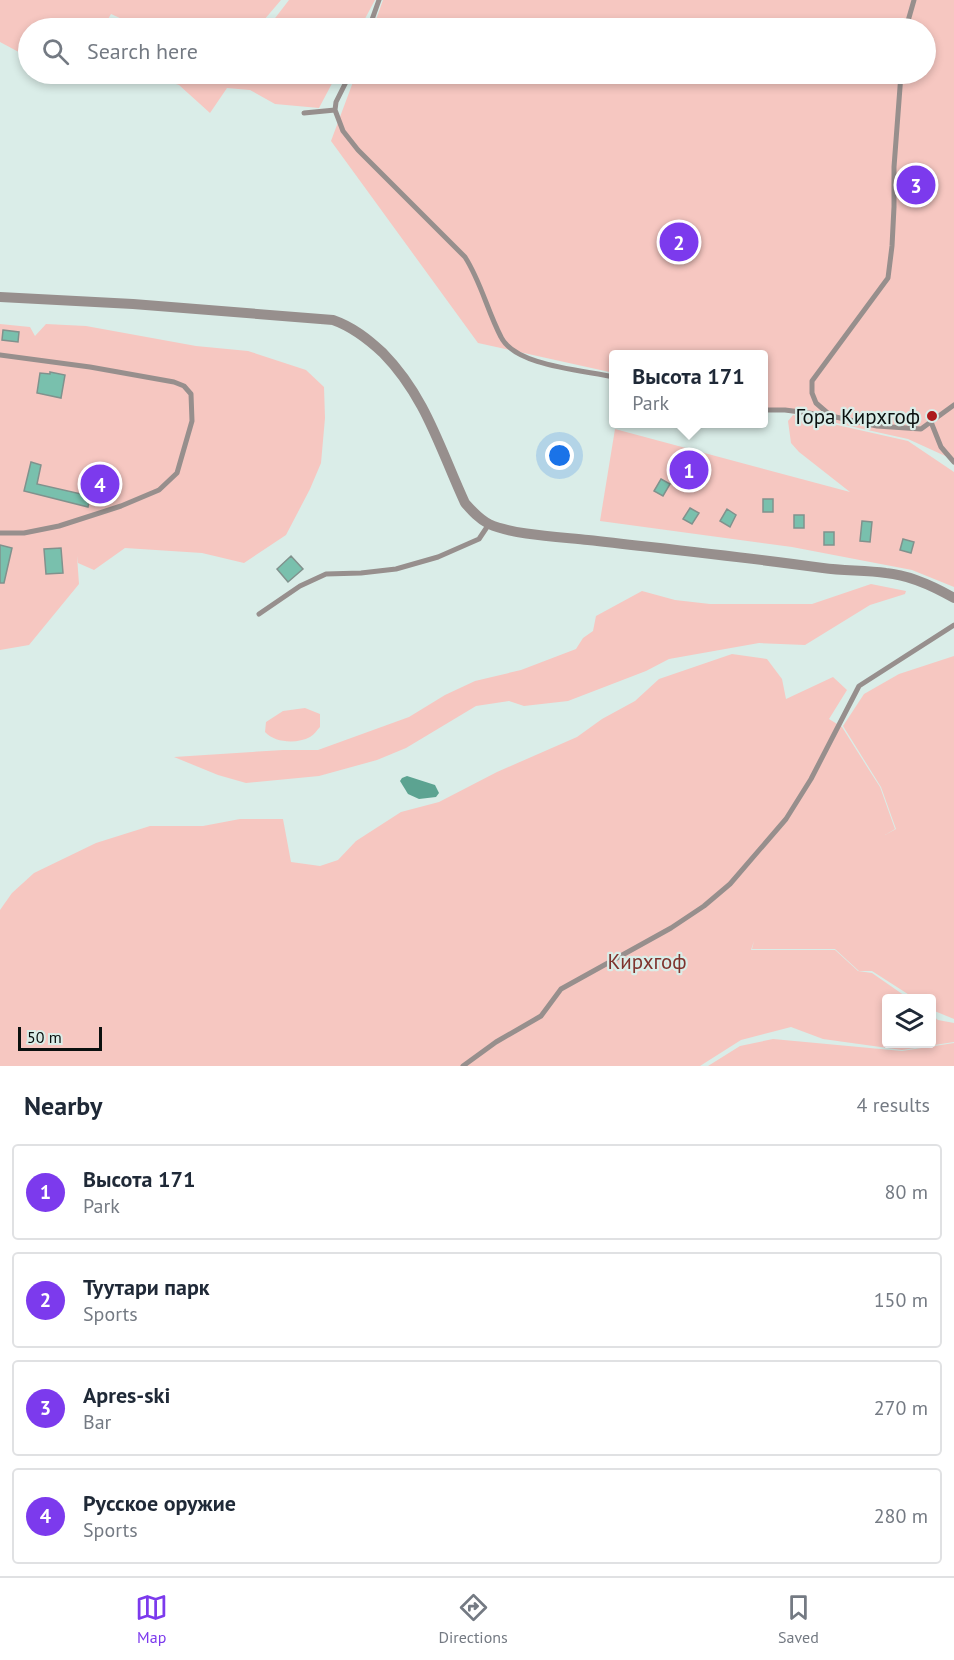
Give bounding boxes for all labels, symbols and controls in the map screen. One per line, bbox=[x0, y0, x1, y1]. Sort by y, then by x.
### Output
search box bbox=[18, 18, 936, 84]
icon: search bbox=[39, 35, 72, 68]
text: Search here bbox=[87, 37, 198, 65]
pin: 3 bbox=[896, 162, 936, 207]
pin: 2 bbox=[660, 220, 698, 264]
popup bbox=[609, 350, 768, 428]
text: Высота 171 bbox=[632, 362, 745, 390]
text: Park bbox=[632, 390, 669, 416]
place label: Гора Кирхгоф bbox=[795, 403, 920, 430]
marker: Гора Кирхгоф bbox=[925, 409, 939, 423]
your location bbox=[545, 441, 574, 470]
pin: 1 bbox=[670, 448, 708, 492]
pin: 4 bbox=[80, 462, 120, 506]
park label: Кирхгоф bbox=[608, 948, 686, 975]
map controls bbox=[882, 994, 936, 1048]
button: layers bbox=[882, 994, 936, 1048]
scale bar bbox=[18, 1024, 102, 1052]
text: 50 m bbox=[27, 1027, 62, 1047]
text: Nearby bbox=[24, 1089, 102, 1122]
text: 4 results bbox=[857, 1092, 930, 1118]
text: Высота 171 bbox=[83, 1165, 195, 1193]
text: 1 bbox=[40, 1179, 51, 1205]
text: 80 m bbox=[885, 1179, 928, 1205]
text: Park bbox=[83, 1193, 120, 1219]
text: Туутари парк bbox=[83, 1273, 210, 1301]
text: 2 bbox=[40, 1287, 51, 1313]
text: 150 m bbox=[874, 1287, 928, 1313]
text: Sports bbox=[83, 1301, 138, 1327]
text: Apres-ski bbox=[83, 1381, 170, 1409]
text: 3 bbox=[40, 1395, 51, 1421]
text: 270 m bbox=[874, 1395, 928, 1421]
text: Bar bbox=[83, 1409, 111, 1435]
text: Русское оружие bbox=[83, 1489, 236, 1517]
text: 4 bbox=[40, 1503, 51, 1529]
text: 280 m bbox=[874, 1503, 928, 1529]
text: Sports bbox=[83, 1517, 138, 1543]
tab: Map bbox=[135, 1591, 168, 1647]
tab: Directions bbox=[439, 1591, 508, 1647]
tab: Saved bbox=[778, 1591, 819, 1647]

